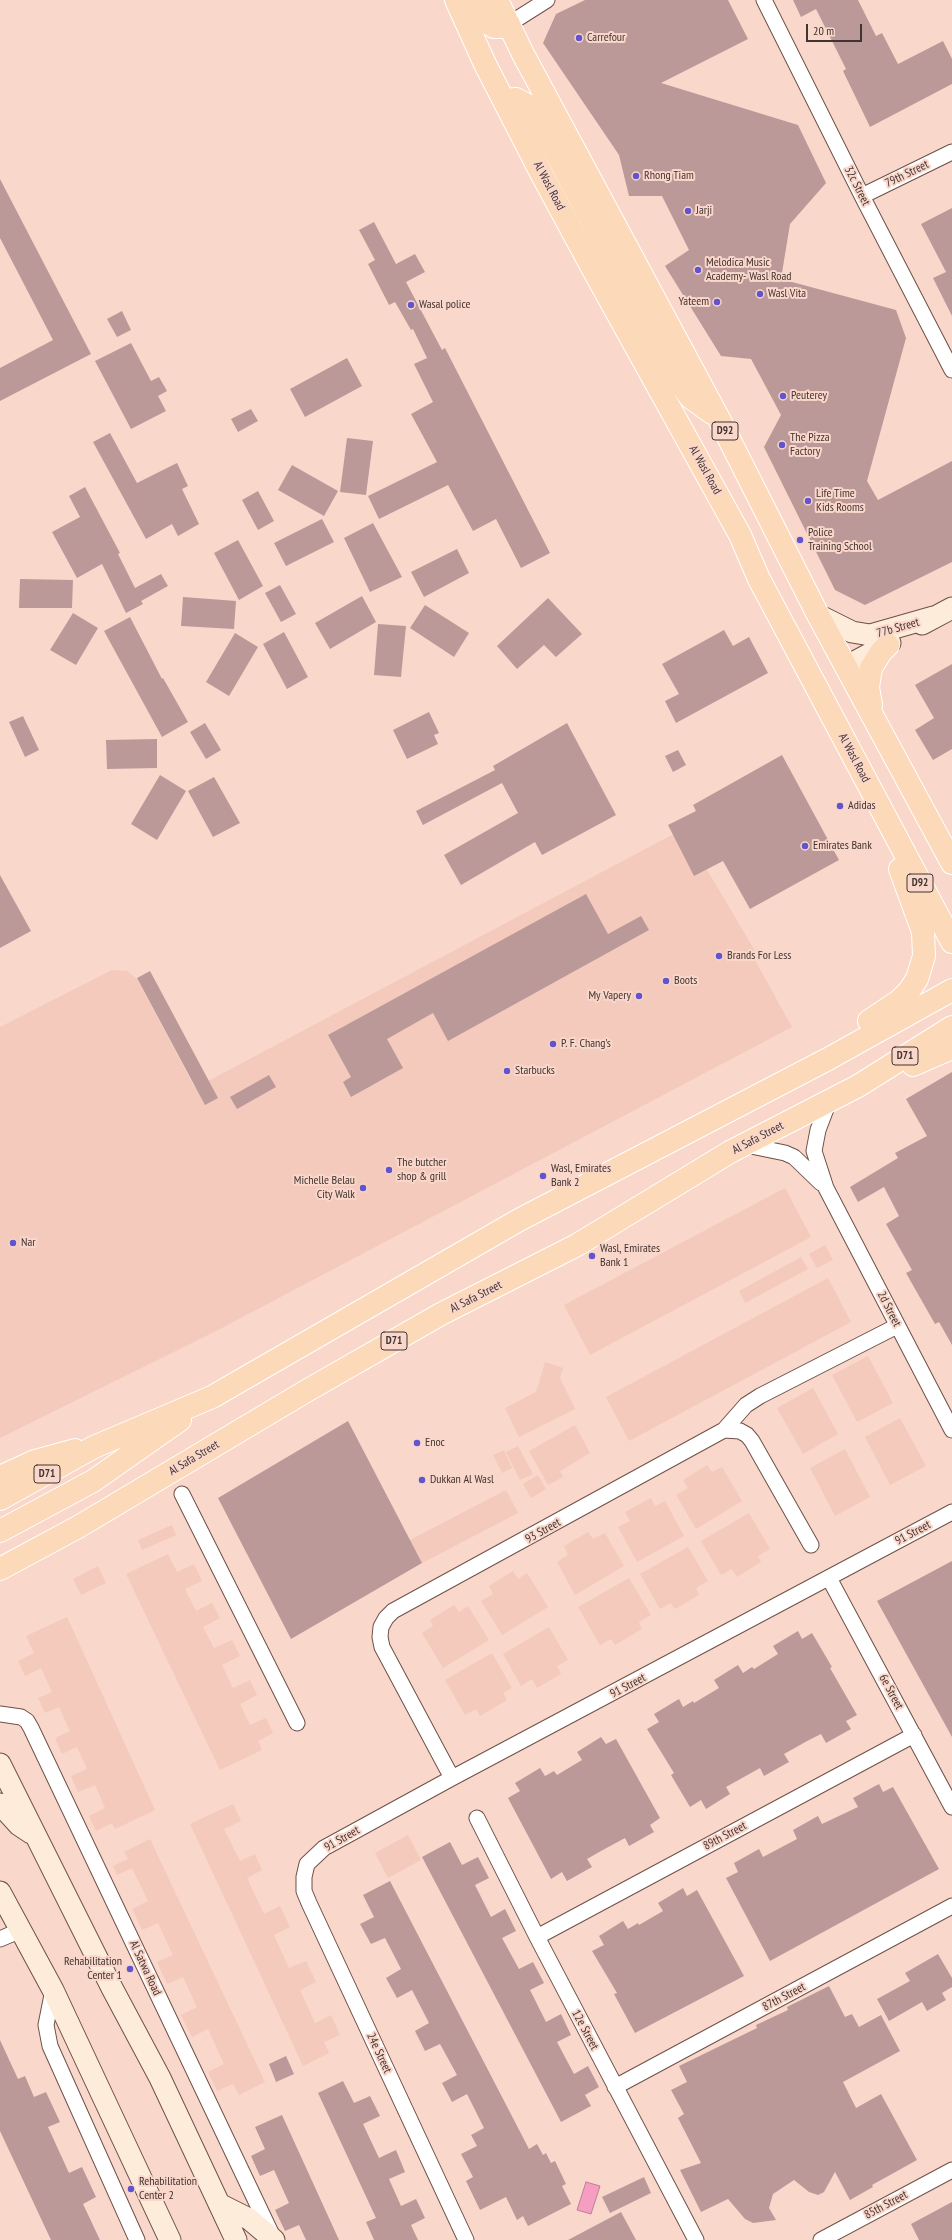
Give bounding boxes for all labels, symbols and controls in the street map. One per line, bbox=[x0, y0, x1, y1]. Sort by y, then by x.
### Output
scale bar bbox=[808, 16, 864, 42]
text: 20 m bbox=[813, 23, 834, 38]
place label: Carrefour bbox=[587, 31, 625, 45]
marker: Carrefour bbox=[574, 33, 584, 43]
street label: 79th Street bbox=[883, 157, 931, 191]
street label: Al Wasl Road bbox=[530, 159, 568, 213]
street label: 32c Street bbox=[841, 164, 873, 208]
place label: Rhong Tiam bbox=[644, 169, 694, 183]
marker: Rhong Tiam bbox=[631, 171, 641, 181]
place label: Jarji bbox=[696, 204, 712, 218]
marker: Jarji bbox=[683, 206, 693, 216]
place label: Melodica Music Academy- Wasl Road bbox=[706, 256, 791, 284]
marker: Melodica Music Academy- Wasl Road bbox=[693, 265, 703, 275]
place label: Wasl Vita bbox=[768, 287, 806, 301]
marker: Wasl Vita bbox=[755, 289, 765, 299]
place label: Yateem bbox=[679, 295, 709, 309]
marker: Yateem bbox=[712, 297, 722, 307]
place label: Wasal police bbox=[419, 298, 470, 312]
marker: Wasal police bbox=[406, 300, 416, 310]
place label: Peuterey bbox=[791, 389, 827, 403]
marker: Peuterey bbox=[778, 391, 788, 401]
road number: D92 bbox=[712, 422, 738, 440]
place label: The Pizza Factory bbox=[790, 431, 830, 459]
marker: The Pizza Factory bbox=[777, 440, 787, 450]
street label: Al Wasl Road bbox=[686, 443, 724, 497]
place label: Life Time Kids Rooms bbox=[816, 487, 864, 515]
marker: Life Time Kids Rooms bbox=[803, 496, 813, 506]
place label: Police Training School bbox=[808, 526, 872, 554]
marker: Police Training School bbox=[795, 535, 805, 545]
street label: 77b Street bbox=[875, 615, 921, 641]
street label: Al Wasl Road bbox=[835, 731, 873, 785]
place label: Adidas bbox=[848, 799, 876, 813]
marker: Adidas bbox=[835, 801, 845, 811]
place label: Emirates Bank bbox=[813, 839, 872, 853]
marker: Emirates Bank bbox=[800, 841, 810, 851]
road number: D92 bbox=[907, 874, 933, 892]
place label: Brands For Less bbox=[727, 949, 791, 963]
marker: Brands For Less bbox=[714, 951, 724, 961]
place label: Boots bbox=[674, 974, 697, 988]
marker: Boots bbox=[661, 976, 671, 986]
place label: My Vapery bbox=[588, 989, 631, 1003]
marker: My Vapery bbox=[634, 991, 644, 1001]
place label: P. F. Chang’s bbox=[561, 1037, 611, 1051]
marker: P. F. Chang’s bbox=[548, 1039, 558, 1049]
road number: D71 bbox=[892, 1047, 918, 1065]
place label: Starbucks bbox=[515, 1064, 555, 1078]
marker: Starbucks bbox=[502, 1066, 512, 1076]
street label: Al Safa Street bbox=[730, 1118, 786, 1158]
place label: The butcher shop & grill bbox=[397, 1156, 447, 1184]
place label: Wasl, Emirates Bank 2 bbox=[551, 1162, 611, 1190]
marker: The butcher shop & grill bbox=[384, 1165, 394, 1175]
marker: Wasl, Emirates Bank 2 bbox=[538, 1171, 548, 1181]
place label: Michelle Belau City Walk bbox=[294, 1174, 355, 1202]
marker: Michelle Belau City Walk bbox=[358, 1183, 368, 1193]
place label: Nar bbox=[21, 1236, 36, 1250]
marker: Nar bbox=[8, 1238, 18, 1248]
place label: Wasl, Emirates Bank 1 bbox=[600, 1242, 660, 1270]
marker: Wasl, Emirates Bank 1 bbox=[587, 1251, 597, 1261]
street label: Al Safa Street bbox=[448, 1278, 504, 1316]
street label: 2d Street bbox=[874, 1289, 904, 1329]
road number: D71 bbox=[381, 1332, 407, 1350]
place label: Enoc bbox=[425, 1436, 445, 1450]
street label: Al Safa Street bbox=[166, 1437, 222, 1479]
marker: Enoc bbox=[412, 1438, 422, 1448]
road number: D71 bbox=[34, 1465, 60, 1483]
place label: Dukkan Al Wasl bbox=[430, 1473, 494, 1487]
marker: Dukkan Al Wasl bbox=[417, 1475, 427, 1485]
street label: 93 Street bbox=[523, 1515, 563, 1547]
street label: 91 Street bbox=[893, 1518, 933, 1548]
street label: 91 Street bbox=[608, 1671, 648, 1701]
street label: 6e Street bbox=[876, 1672, 906, 1712]
street label: 89th Street bbox=[701, 1819, 749, 1853]
street label: 91 Street bbox=[322, 1823, 362, 1855]
street label: Al Satwa Road bbox=[126, 1938, 164, 1998]
place label: Rehabilitation Center 1 bbox=[64, 1955, 122, 1983]
marker: Rehabilitation Center 1 bbox=[125, 1964, 135, 1974]
street label: 87th Street bbox=[760, 1980, 808, 2014]
street label: 12e Street bbox=[569, 2008, 601, 2052]
street label: 24e Street bbox=[363, 2030, 395, 2076]
place label: Rehabilitation Center 2 bbox=[139, 2175, 197, 2203]
marker: Rehabilitation Center 2 bbox=[126, 2184, 136, 2194]
street label: 85th Street bbox=[862, 2188, 910, 2222]

